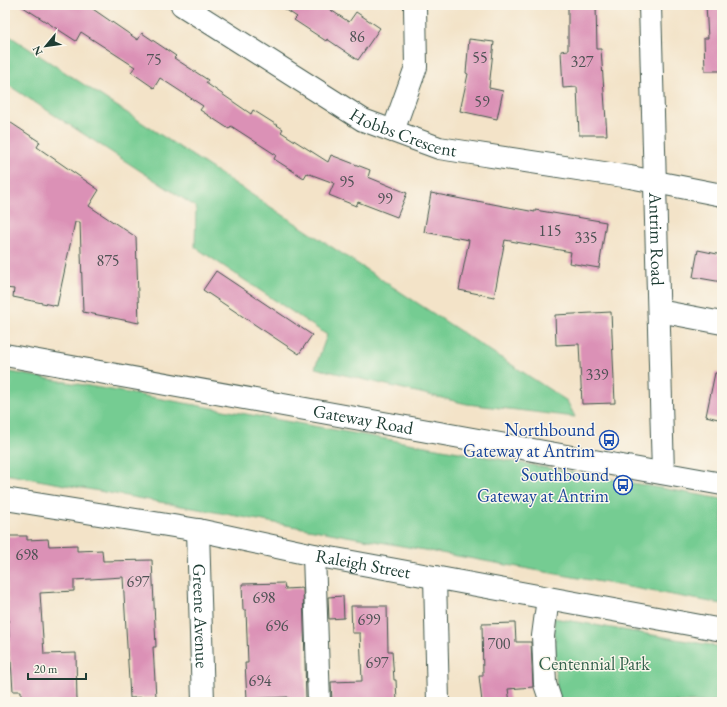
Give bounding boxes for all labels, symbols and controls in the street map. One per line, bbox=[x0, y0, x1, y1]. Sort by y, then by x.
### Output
north arrow bbox=[26, 26, 66, 66]
house number: 86 bbox=[349, 26, 365, 47]
text: N bbox=[29, 43, 46, 58]
house number: 55 bbox=[472, 47, 488, 68]
house number: 75 bbox=[146, 49, 162, 70]
house number: 327 bbox=[570, 51, 594, 72]
house number: 59 bbox=[474, 91, 490, 112]
street label: Hobbs Crescent bbox=[346, 103, 459, 162]
house number: 95 bbox=[339, 171, 355, 192]
house number: 99 bbox=[377, 188, 393, 209]
street label: Antrim Road bbox=[644, 191, 670, 287]
house number: 115 bbox=[538, 220, 562, 241]
house number: 335 bbox=[574, 227, 598, 248]
house number: 875 bbox=[96, 250, 120, 271]
house number: 339 bbox=[585, 364, 609, 385]
street label: Gateway Road bbox=[311, 399, 416, 439]
place label: Northbound Gateway at Antrim bbox=[463, 418, 596, 462]
bus stop icon: Northbound Gateway at Antrim bbox=[598, 429, 620, 451]
place label: Southbound Gateway at Antrim bbox=[477, 463, 610, 507]
bus stop icon: Southbound Gateway at Antrim bbox=[612, 474, 634, 496]
house number: 698 bbox=[15, 544, 39, 565]
street label: Raleigh Street bbox=[314, 544, 413, 584]
street label: Greene Avenue bbox=[188, 563, 214, 669]
house number: 697 bbox=[126, 571, 150, 592]
house number: 698 bbox=[252, 587, 276, 608]
house number: 699 bbox=[357, 609, 381, 630]
house number: 696 bbox=[265, 615, 289, 636]
house number: 700 bbox=[487, 633, 511, 654]
house number: 697 bbox=[365, 652, 389, 673]
park label: Centennial Park bbox=[538, 652, 650, 675]
scale bar bbox=[28, 655, 86, 681]
text: 20 m bbox=[34, 661, 58, 677]
house number: 694 bbox=[248, 670, 272, 691]

